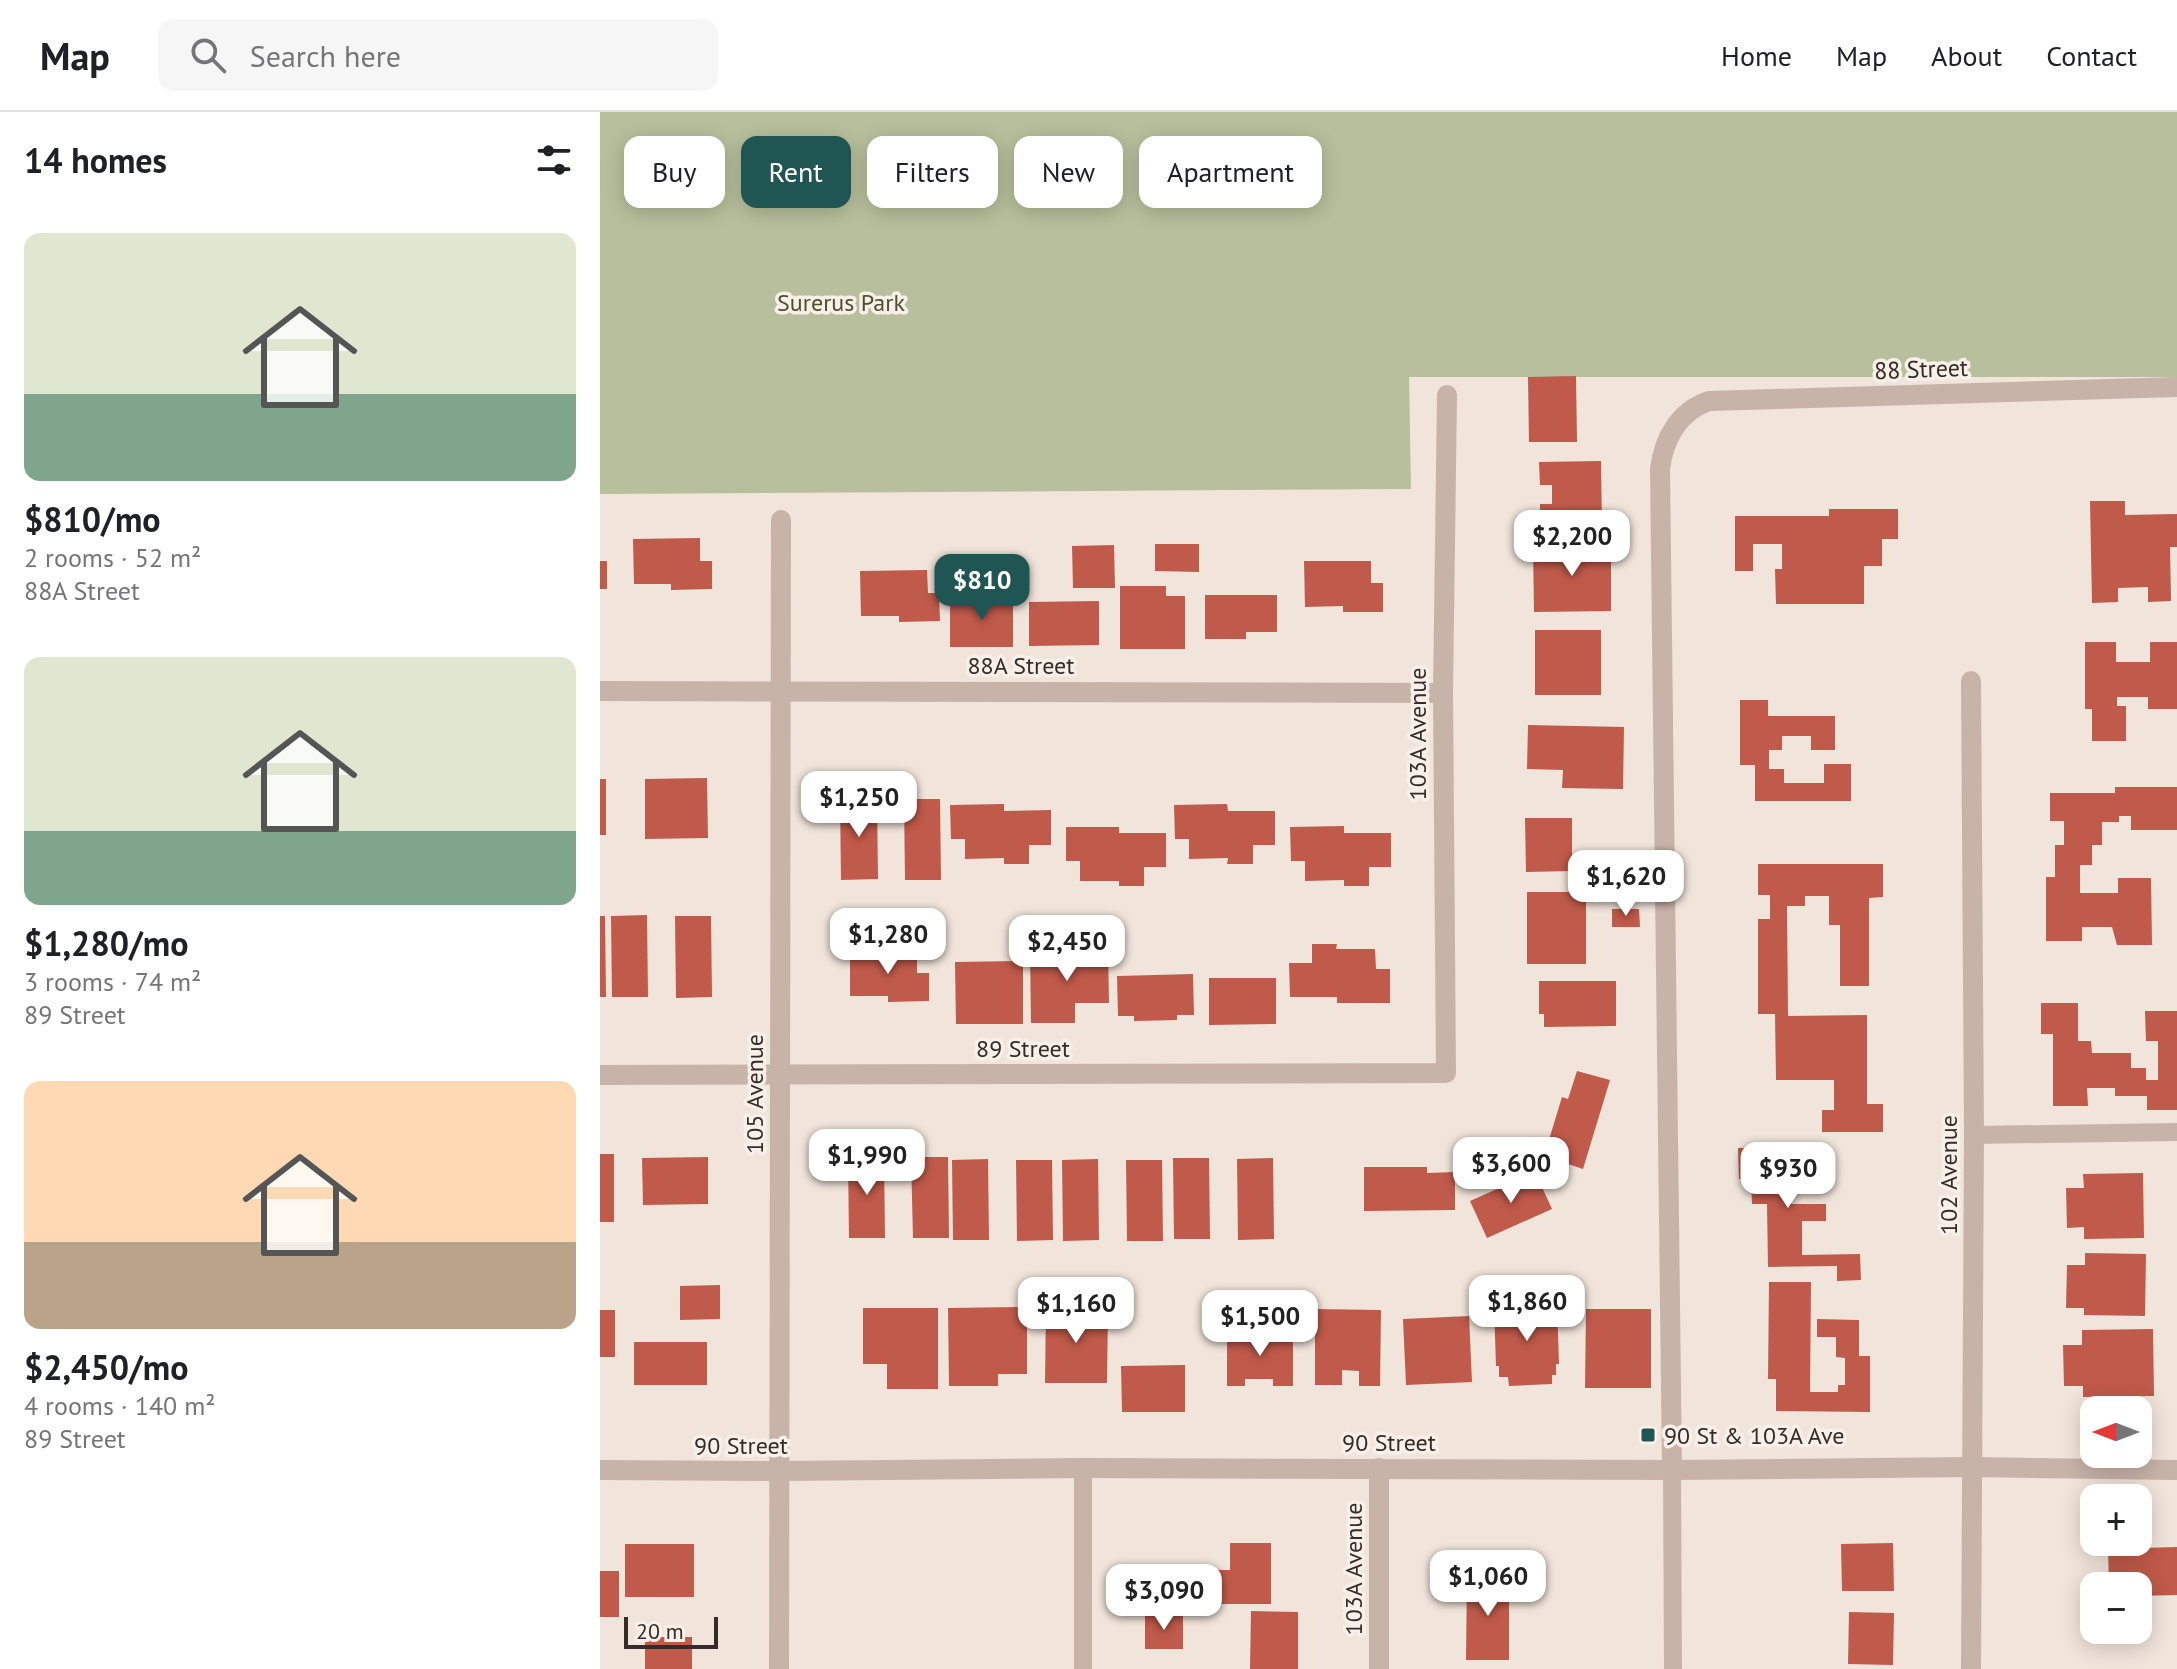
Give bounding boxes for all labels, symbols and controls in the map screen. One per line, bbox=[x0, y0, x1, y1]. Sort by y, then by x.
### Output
search box bbox=[158, 19, 718, 91]
text: Map bbox=[40, 31, 110, 80]
icon: search bbox=[186, 33, 230, 77]
text: Search here bbox=[250, 36, 401, 75]
text: Home bbox=[1721, 37, 1792, 74]
text: Map bbox=[1836, 37, 1887, 74]
text: About bbox=[1931, 37, 2002, 74]
text: Contact bbox=[2046, 37, 2137, 74]
chip: Buy bbox=[624, 136, 725, 208]
chip: Rent bbox=[741, 136, 851, 208]
chip: Filters bbox=[867, 136, 998, 208]
chip: New bbox=[1014, 136, 1123, 208]
chip: Apartment bbox=[1139, 136, 1322, 208]
text: 14 homes bbox=[24, 138, 167, 182]
icon: filters bbox=[532, 138, 576, 182]
icon: home bbox=[228, 285, 372, 429]
park label: Surerus Park bbox=[777, 287, 905, 318]
street label: 88 Street bbox=[1874, 352, 1968, 386]
text: $810/mo bbox=[24, 497, 161, 541]
pin: $2,200 bbox=[1507, 510, 1637, 578]
text: $2,200 bbox=[1532, 519, 1612, 552]
text: 2 rooms · 52 m² bbox=[24, 541, 201, 574]
pin: $810 bbox=[935, 554, 1029, 622]
text: $810 bbox=[953, 563, 1011, 596]
text: 88A Street bbox=[24, 574, 140, 607]
street label: 88A Street bbox=[968, 650, 1074, 681]
street label: 103A Avenue bbox=[1402, 668, 1433, 800]
icon: home bbox=[228, 709, 372, 853]
pin: $1,250 bbox=[794, 771, 924, 839]
text: $1,250 bbox=[819, 780, 899, 813]
pin: $1,620 bbox=[1561, 850, 1691, 918]
text: $1,620 bbox=[1586, 859, 1666, 892]
pin: $1,280 bbox=[823, 908, 953, 976]
pin: $2,450 bbox=[1002, 915, 1132, 983]
text: $1,280 bbox=[848, 917, 928, 950]
text: $1,280/mo bbox=[24, 921, 188, 965]
text: $2,450 bbox=[1027, 924, 1107, 957]
text: 3 rooms · 74 m² bbox=[24, 965, 201, 998]
text: 89 Street bbox=[24, 998, 126, 1031]
street label: 89 Street bbox=[976, 1033, 1070, 1064]
street label: 105 Avenue bbox=[739, 1034, 770, 1154]
street label: 102 Avenue bbox=[1933, 1115, 1964, 1235]
pin: $1,990 bbox=[802, 1129, 932, 1197]
icon: home bbox=[228, 1133, 372, 1277]
pin: $3,600 bbox=[1446, 1137, 1576, 1205]
text: $1,990 bbox=[827, 1138, 907, 1171]
pin: $930 bbox=[1741, 1142, 1835, 1210]
text: $3,600 bbox=[1471, 1146, 1551, 1179]
text: $930 bbox=[1759, 1151, 1817, 1184]
pin: $1,860 bbox=[1462, 1275, 1592, 1343]
pin: $1,160 bbox=[1011, 1277, 1141, 1345]
text: $1,860 bbox=[1487, 1284, 1567, 1317]
text: $1,160 bbox=[1036, 1286, 1116, 1319]
pin: $1,500 bbox=[1195, 1290, 1325, 1358]
text: $1,500 bbox=[1220, 1299, 1300, 1332]
text: $2,450/mo bbox=[24, 1345, 188, 1389]
text: 4 rooms · 140 m² bbox=[24, 1389, 216, 1422]
north arrow bbox=[2080, 1396, 2152, 1468]
map controls bbox=[2080, 1396, 2152, 1644]
place label: 90 St & 103A Ave bbox=[1664, 1420, 1844, 1451]
text: 89 Street bbox=[24, 1422, 126, 1455]
marker: 90 St & 103A Ave bbox=[1639, 1426, 1657, 1444]
street label: 90 Street bbox=[1342, 1427, 1436, 1458]
street label: 90 Street bbox=[694, 1430, 788, 1461]
button: + bbox=[2080, 1484, 2152, 1556]
street label: 103A Avenue bbox=[1338, 1503, 1369, 1635]
pin: $1,060 bbox=[1423, 1550, 1553, 1618]
text: $1,060 bbox=[1448, 1559, 1528, 1592]
pin: $3,090 bbox=[1099, 1564, 1229, 1632]
button: − bbox=[2080, 1572, 2152, 1644]
text: $3,090 bbox=[1124, 1573, 1204, 1606]
scale bar bbox=[624, 1613, 718, 1649]
text: 20 m bbox=[636, 1617, 684, 1645]

